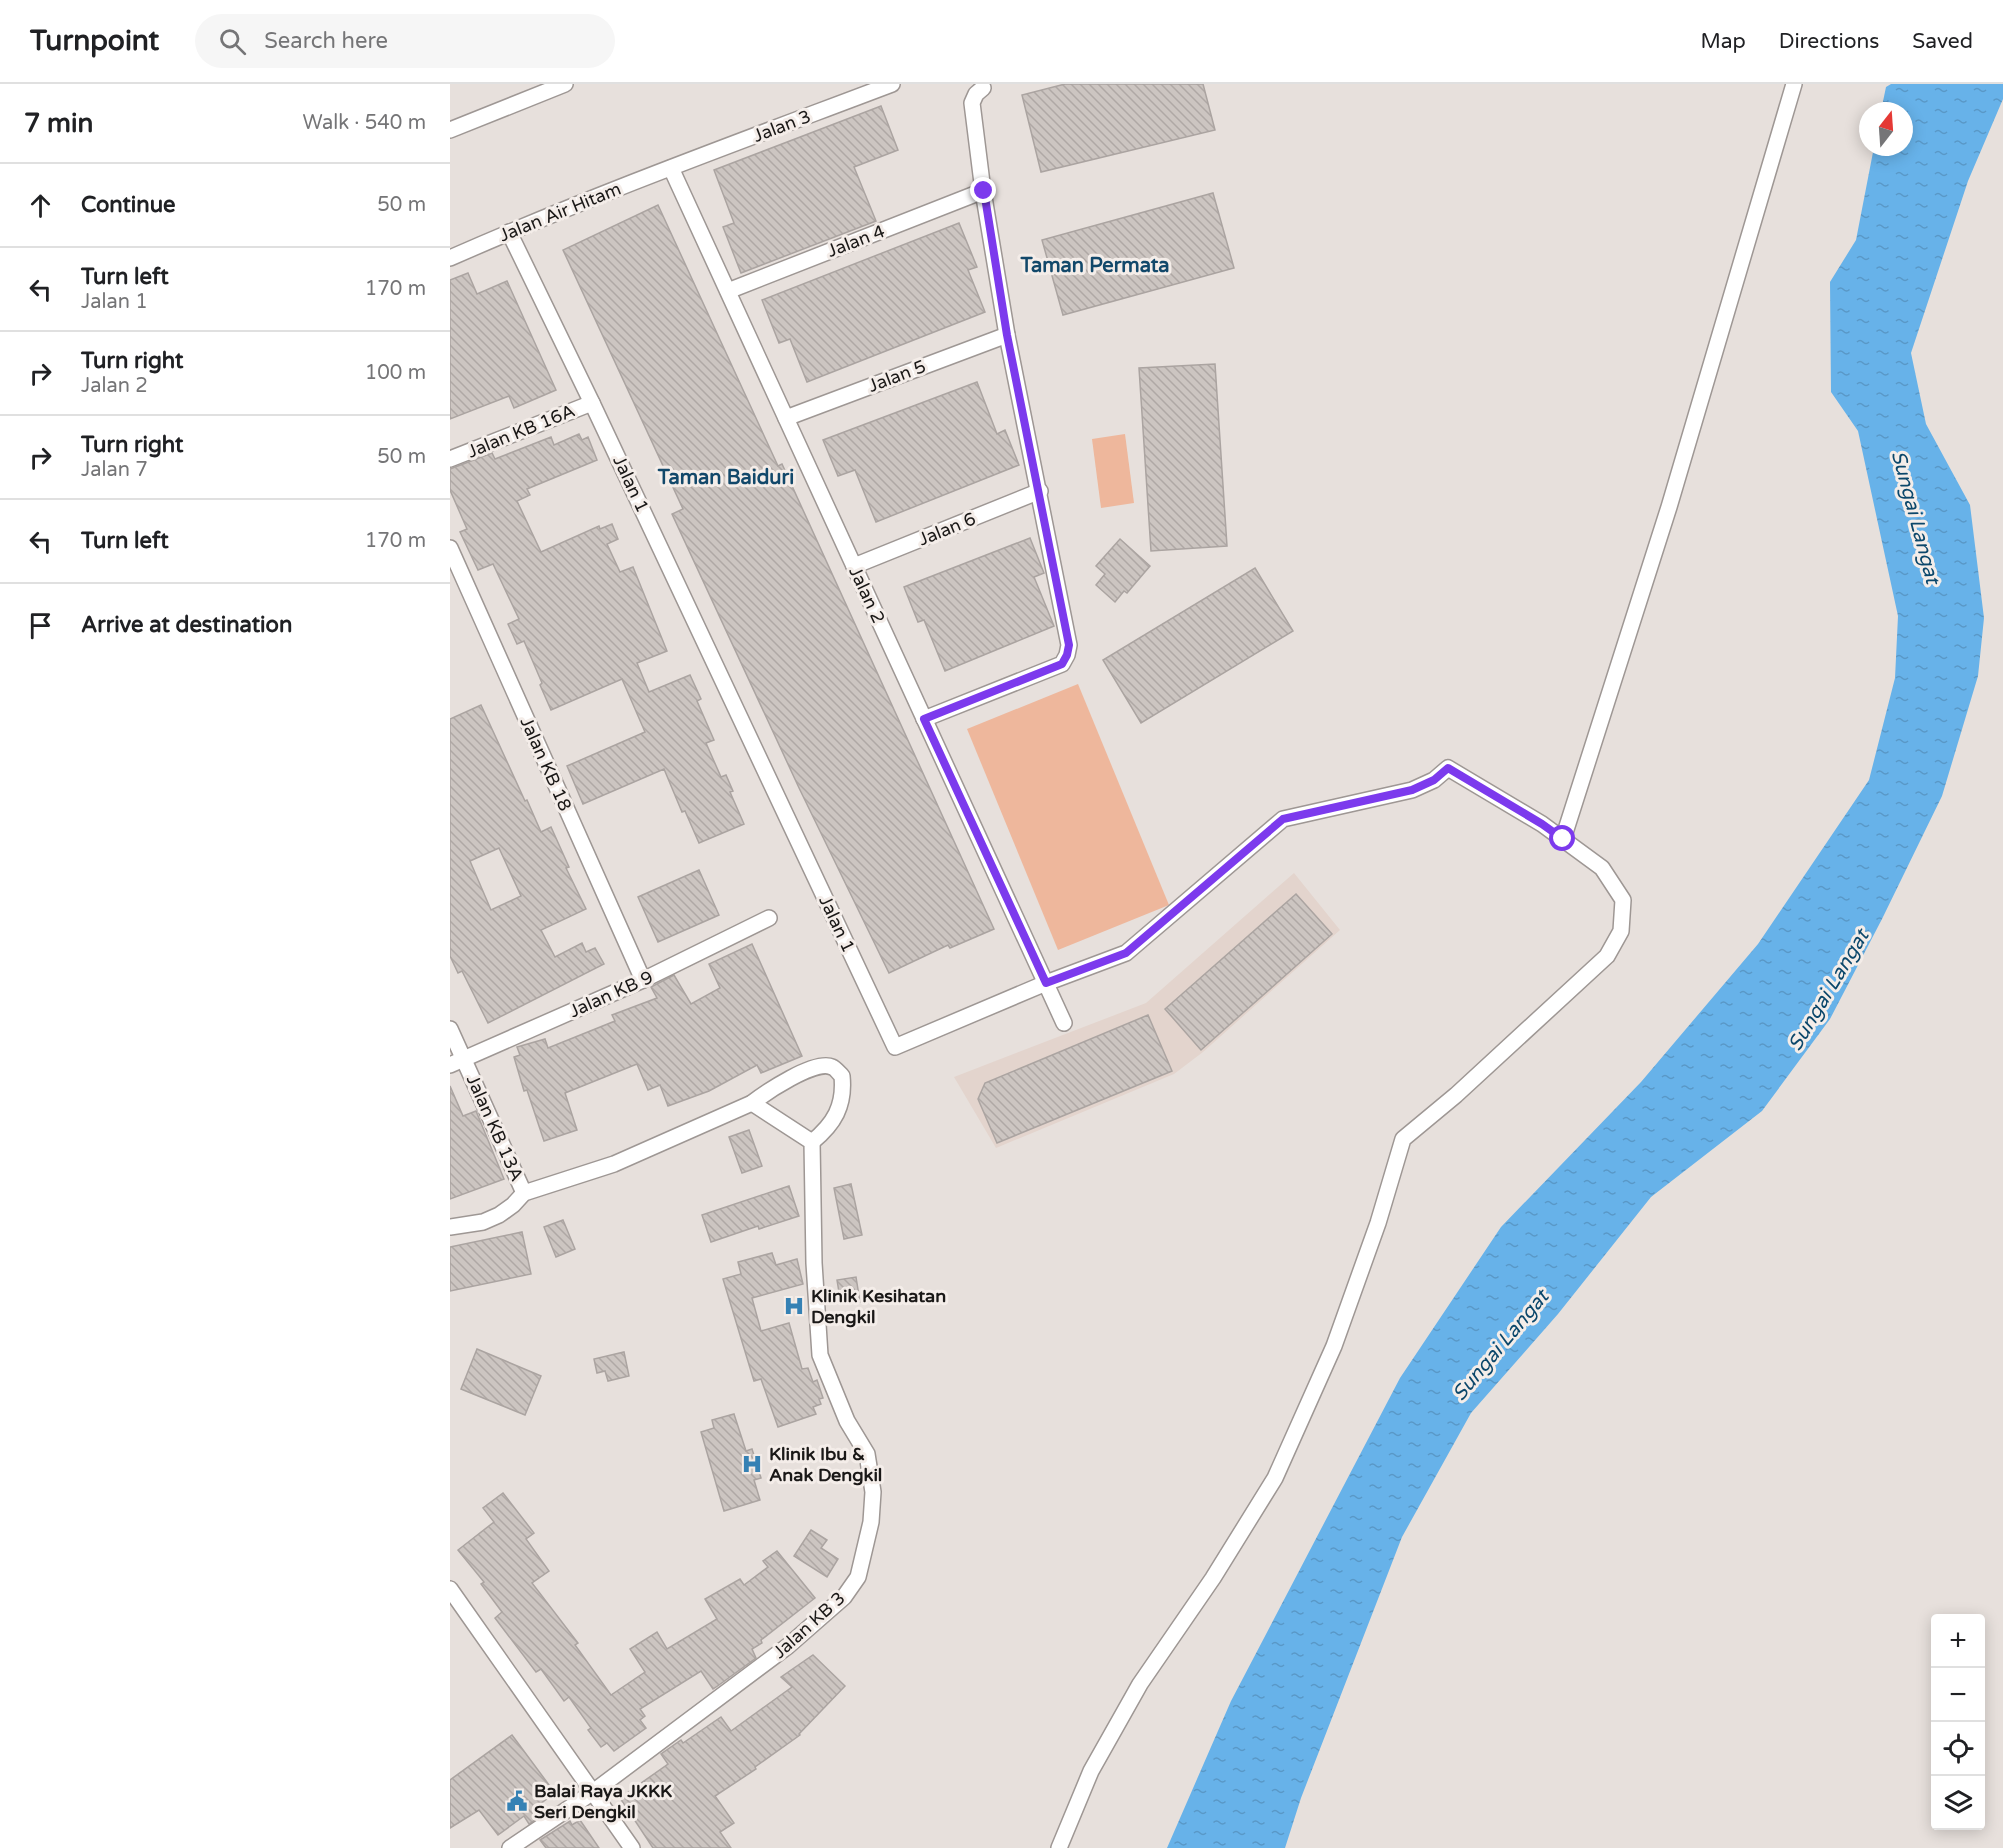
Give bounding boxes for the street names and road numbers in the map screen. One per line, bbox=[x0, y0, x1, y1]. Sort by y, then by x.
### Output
street label: Jalan 3 bbox=[750, 105, 814, 147]
street label: Jalan Air Hitam bbox=[496, 178, 624, 246]
street label: Jalan 4 bbox=[824, 220, 888, 262]
street label: Jalan 5 bbox=[865, 355, 929, 397]
street label: Jalan KB 16A bbox=[464, 399, 578, 463]
street label: Jalan 1 bbox=[608, 452, 654, 516]
street label: Jalan 6 bbox=[915, 508, 979, 550]
street label: Jalan 2 bbox=[844, 563, 890, 627]
street label: Jalan KB 18 bbox=[515, 714, 577, 814]
street label: Jalan 1 bbox=[814, 892, 860, 956]
street label: Jalan KB 9 bbox=[566, 966, 656, 1022]
street label: Jalan KB 13A bbox=[462, 1071, 528, 1185]
street label: Jalan KB 3 bbox=[768, 1587, 850, 1663]

